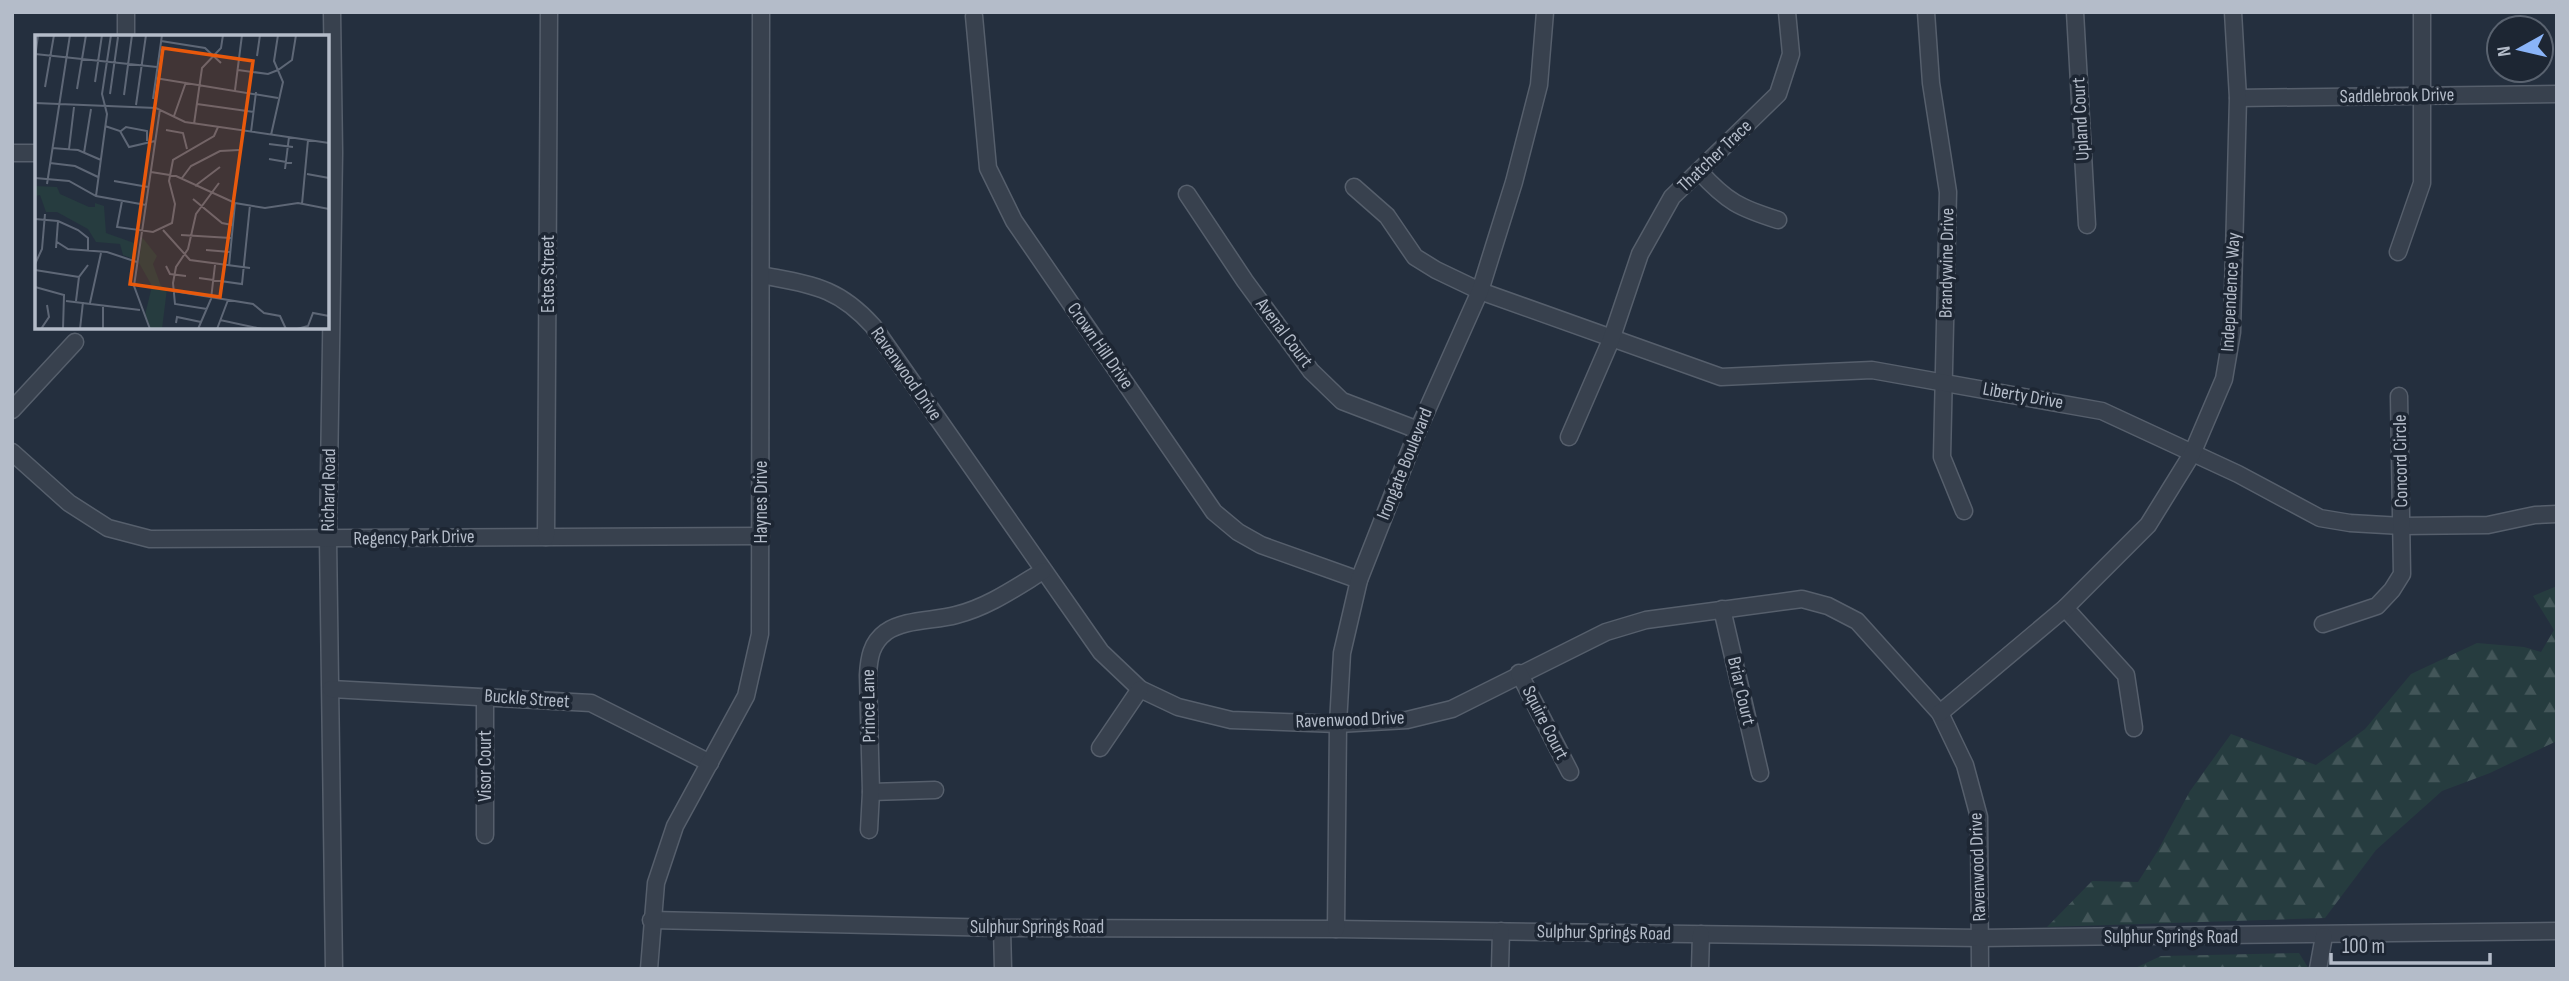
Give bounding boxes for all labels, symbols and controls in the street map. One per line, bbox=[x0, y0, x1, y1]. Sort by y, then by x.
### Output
north arrow bbox=[2485, 14, 2555, 84]
inset map bbox=[35, 35, 329, 329]
text: N bbox=[2493, 45, 2517, 58]
street label: Upland Court bbox=[2067, 76, 2095, 161]
street label: Saddlebrook Drive bbox=[2339, 84, 2455, 108]
street label: Thatcher Trace bbox=[1673, 115, 1757, 197]
street label: Brandywine Drive bbox=[1935, 208, 1959, 318]
street label: Independence Way bbox=[2216, 231, 2246, 352]
street label: Estes Street bbox=[537, 235, 560, 313]
street label: Avenal Court bbox=[1250, 293, 1318, 372]
street label: Crown Hill Drive bbox=[1062, 298, 1138, 394]
street label: Ravenwood Drive bbox=[865, 323, 947, 425]
street label: Liberty Drive bbox=[1981, 378, 2065, 414]
street label: Irongate Boulevard bbox=[1372, 405, 1438, 523]
street label: Concord Circle bbox=[2389, 414, 2413, 508]
street label: Richard Road bbox=[317, 448, 341, 532]
street label: Haynes Drive bbox=[750, 461, 773, 543]
street label: Regency Park Drive bbox=[353, 525, 475, 551]
street label: Briar Court bbox=[1722, 655, 1760, 728]
street label: Prince Lane bbox=[857, 669, 881, 743]
street label: Squire Court bbox=[1517, 682, 1573, 764]
street label: Buckle Street bbox=[484, 685, 571, 713]
street label: Ravenwood Drive bbox=[1295, 707, 1405, 733]
street label: Visor Court bbox=[474, 730, 497, 802]
street label: Ravenwood Drive bbox=[1965, 812, 1991, 922]
street label: Sulphur Springs Road bbox=[970, 916, 1104, 939]
street label: Sulphur Springs Road bbox=[1537, 920, 1671, 946]
scale bar bbox=[2331, 922, 2490, 966]
street label: Sulphur Springs Road bbox=[2104, 926, 2238, 949]
text: 100 m bbox=[2342, 934, 2385, 959]

